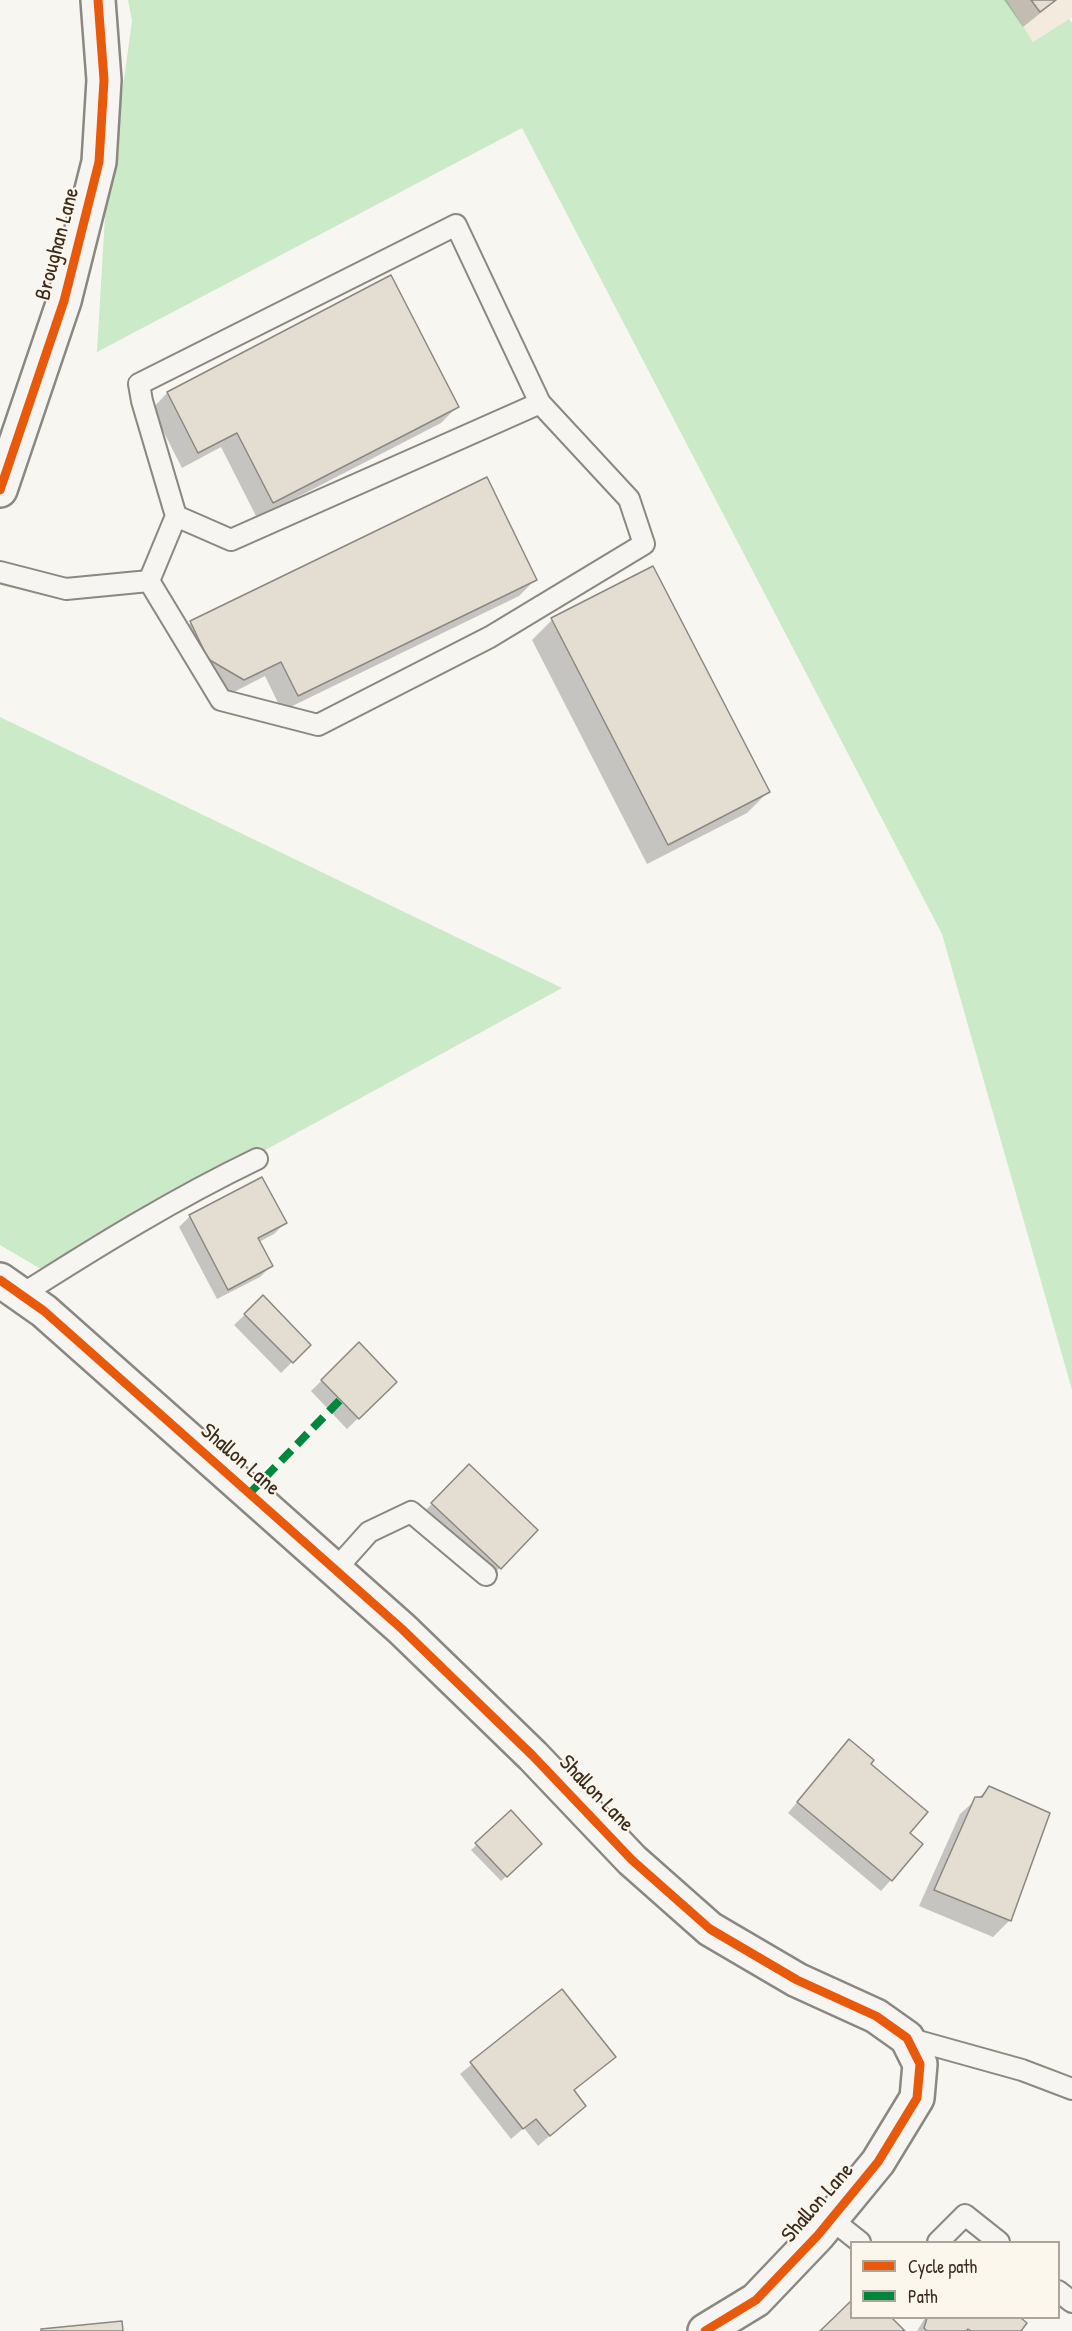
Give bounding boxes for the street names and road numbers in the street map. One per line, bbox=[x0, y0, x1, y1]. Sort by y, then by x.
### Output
street label: Broughan Lane bbox=[30, 185, 86, 303]
street label: Shallon Lane bbox=[195, 1418, 285, 1502]
street label: Shallon Lane bbox=[553, 1750, 639, 1838]
street label: Shallon Lane bbox=[776, 2158, 860, 2248]

